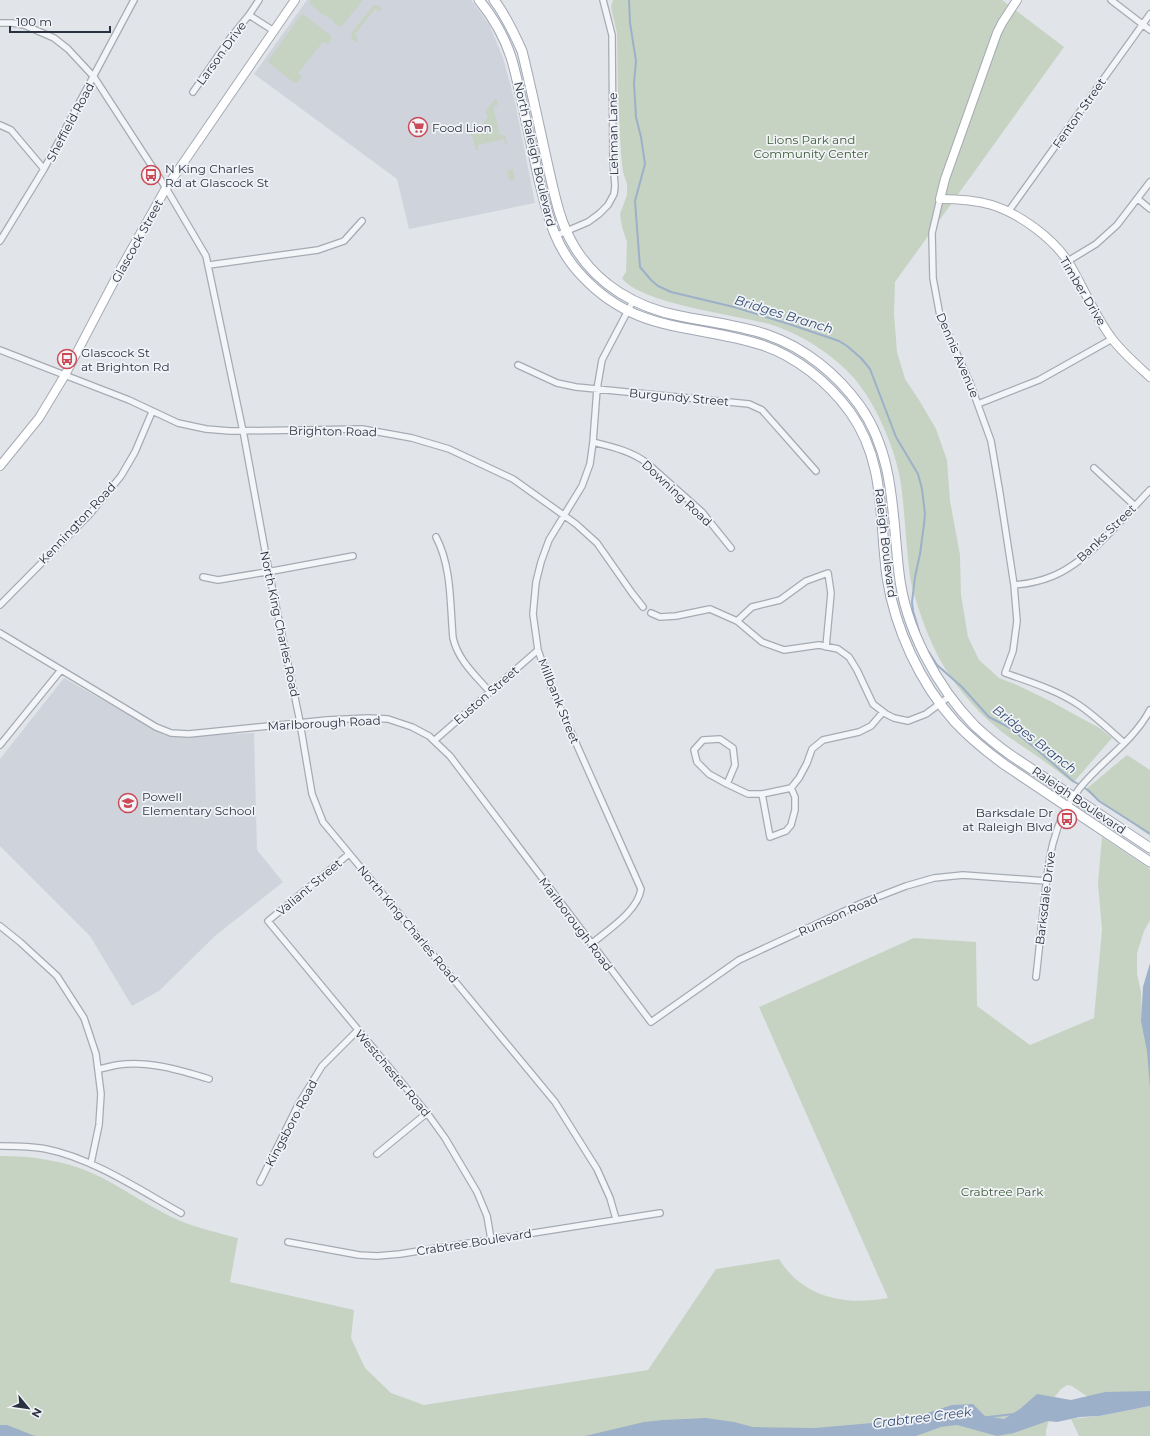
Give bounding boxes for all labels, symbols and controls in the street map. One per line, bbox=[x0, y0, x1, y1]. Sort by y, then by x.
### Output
scale bar bbox=[10, 8, 110, 34]
text: 100 m bbox=[16, 14, 52, 29]
street label: Larson Drive bbox=[193, 18, 249, 88]
street label: Fenton Street bbox=[1049, 75, 1109, 151]
street label: Sheffield Road bbox=[43, 80, 97, 164]
street label: North Raleigh Boulevard bbox=[511, 80, 559, 228]
street label: Lehman Lane bbox=[605, 92, 621, 176]
supermarket icon: Food Lion bbox=[407, 116, 429, 138]
place label: Food Lion bbox=[432, 120, 492, 135]
park label: Lions Park and Community Center bbox=[754, 132, 869, 161]
place label: N King Charles Rd at Glascock St bbox=[165, 161, 269, 190]
bus stop icon: N King Charles Rd at Glascock St bbox=[140, 164, 162, 186]
street label: Glascock Street bbox=[108, 197, 166, 285]
street label: Timber Drive bbox=[1057, 254, 1109, 328]
water label: Bridges Branch bbox=[733, 291, 835, 337]
street label: Dennis Avenue bbox=[933, 310, 983, 400]
place label: Glascock St at Brighton Rd bbox=[81, 345, 170, 374]
bus stop icon: Glascock St at Brighton Rd bbox=[56, 348, 78, 370]
street label: Burgundy Street bbox=[628, 385, 730, 409]
street label: Brighton Road bbox=[289, 423, 377, 439]
street label: Downing Road bbox=[639, 457, 715, 529]
street label: Kennington Road bbox=[35, 479, 119, 567]
street label: Raleigh Boulevard bbox=[872, 487, 900, 599]
street label: Banks Street bbox=[1073, 501, 1139, 565]
street label: North King Charles Road bbox=[257, 550, 303, 698]
street label: Millbank Street bbox=[535, 656, 583, 746]
street label: Euston Street bbox=[450, 663, 522, 727]
water label: Bridges Branch bbox=[990, 701, 1080, 777]
street label: Marlborough Road bbox=[267, 713, 381, 733]
street label: Raleigh Boulevard bbox=[1029, 763, 1129, 837]
place label: Powell Elementary School bbox=[142, 789, 255, 818]
school or university icon: Powell Elementary School bbox=[117, 792, 139, 814]
place label: Barksdale Dr at Raleigh Blvd bbox=[962, 805, 1053, 834]
bus stop icon: Barksdale Dr at Raleigh Blvd bbox=[1056, 808, 1078, 830]
street label: Barksdale Drive bbox=[1032, 850, 1058, 946]
street label: Valiant Street bbox=[273, 855, 345, 919]
street label: North King Charles Road bbox=[354, 862, 462, 986]
street label: Marlborough Road bbox=[536, 874, 616, 974]
street label: Rumson Road bbox=[796, 891, 880, 939]
street label: Westchester Road bbox=[352, 1026, 434, 1120]
street label: Kingsboro Road bbox=[262, 1077, 320, 1169]
park label: Crabtree Park bbox=[961, 1184, 1044, 1199]
street label: Crabtree Boulevard bbox=[415, 1225, 533, 1259]
north arrow bbox=[8, 1388, 48, 1428]
water label: Crabtree Creek bbox=[872, 1403, 974, 1431]
text: N bbox=[28, 1406, 45, 1420]

